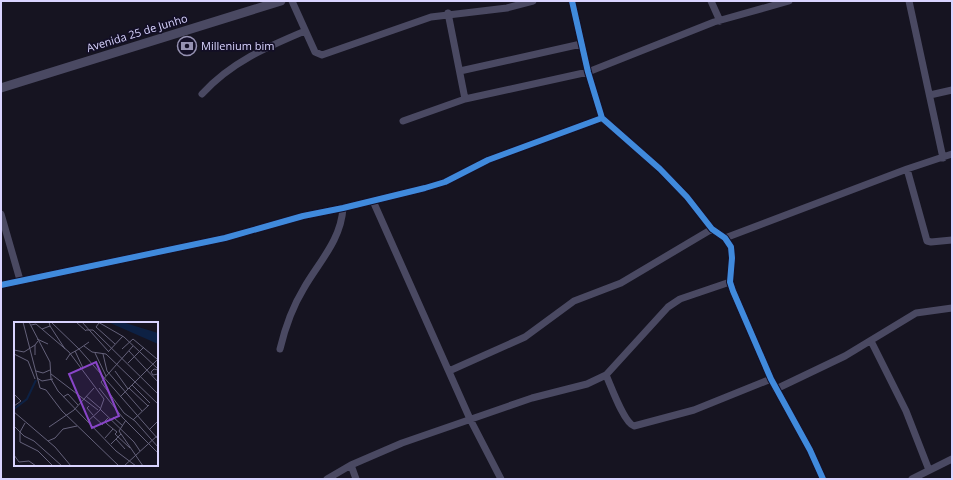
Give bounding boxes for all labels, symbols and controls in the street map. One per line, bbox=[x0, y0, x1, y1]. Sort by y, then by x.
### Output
street label: Avenida 25 de Junho bbox=[85, 10, 190, 55]
bank icon: Millenium bim bbox=[176, 35, 198, 57]
place label: Millenium bim bbox=[201, 38, 274, 53]
inset map bbox=[14, 322, 158, 466]

